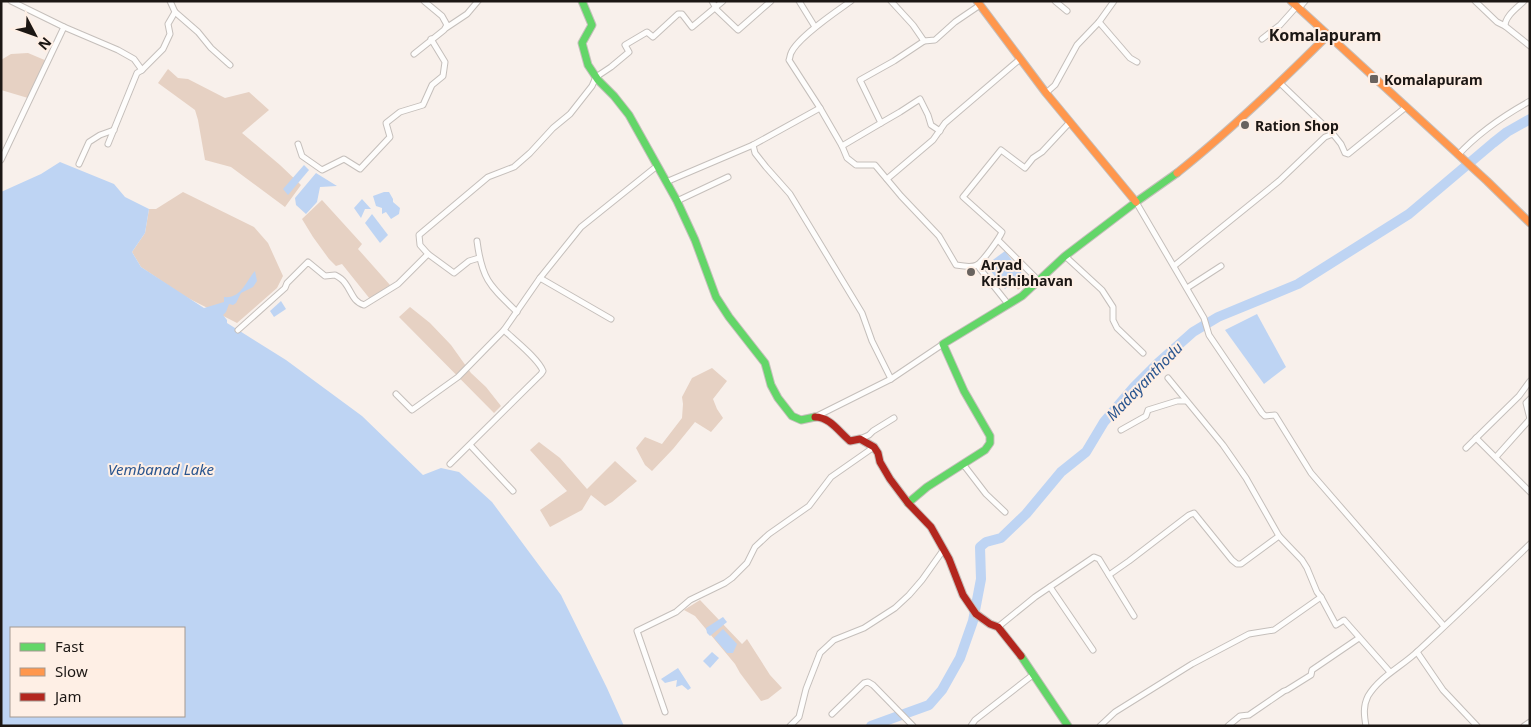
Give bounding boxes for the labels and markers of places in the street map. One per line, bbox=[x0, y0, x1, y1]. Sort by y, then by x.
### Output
place label: Komalapuram bbox=[1384, 70, 1483, 89]
marker: Komalapuram bbox=[1368, 73, 1380, 85]
place label: Ration Shop bbox=[1255, 116, 1339, 135]
marker: Ration Shop bbox=[1239, 119, 1251, 131]
place label: Aryad Krishibhavan bbox=[981, 255, 1073, 290]
marker: Aryad Krishibhavan bbox=[965, 266, 977, 278]

